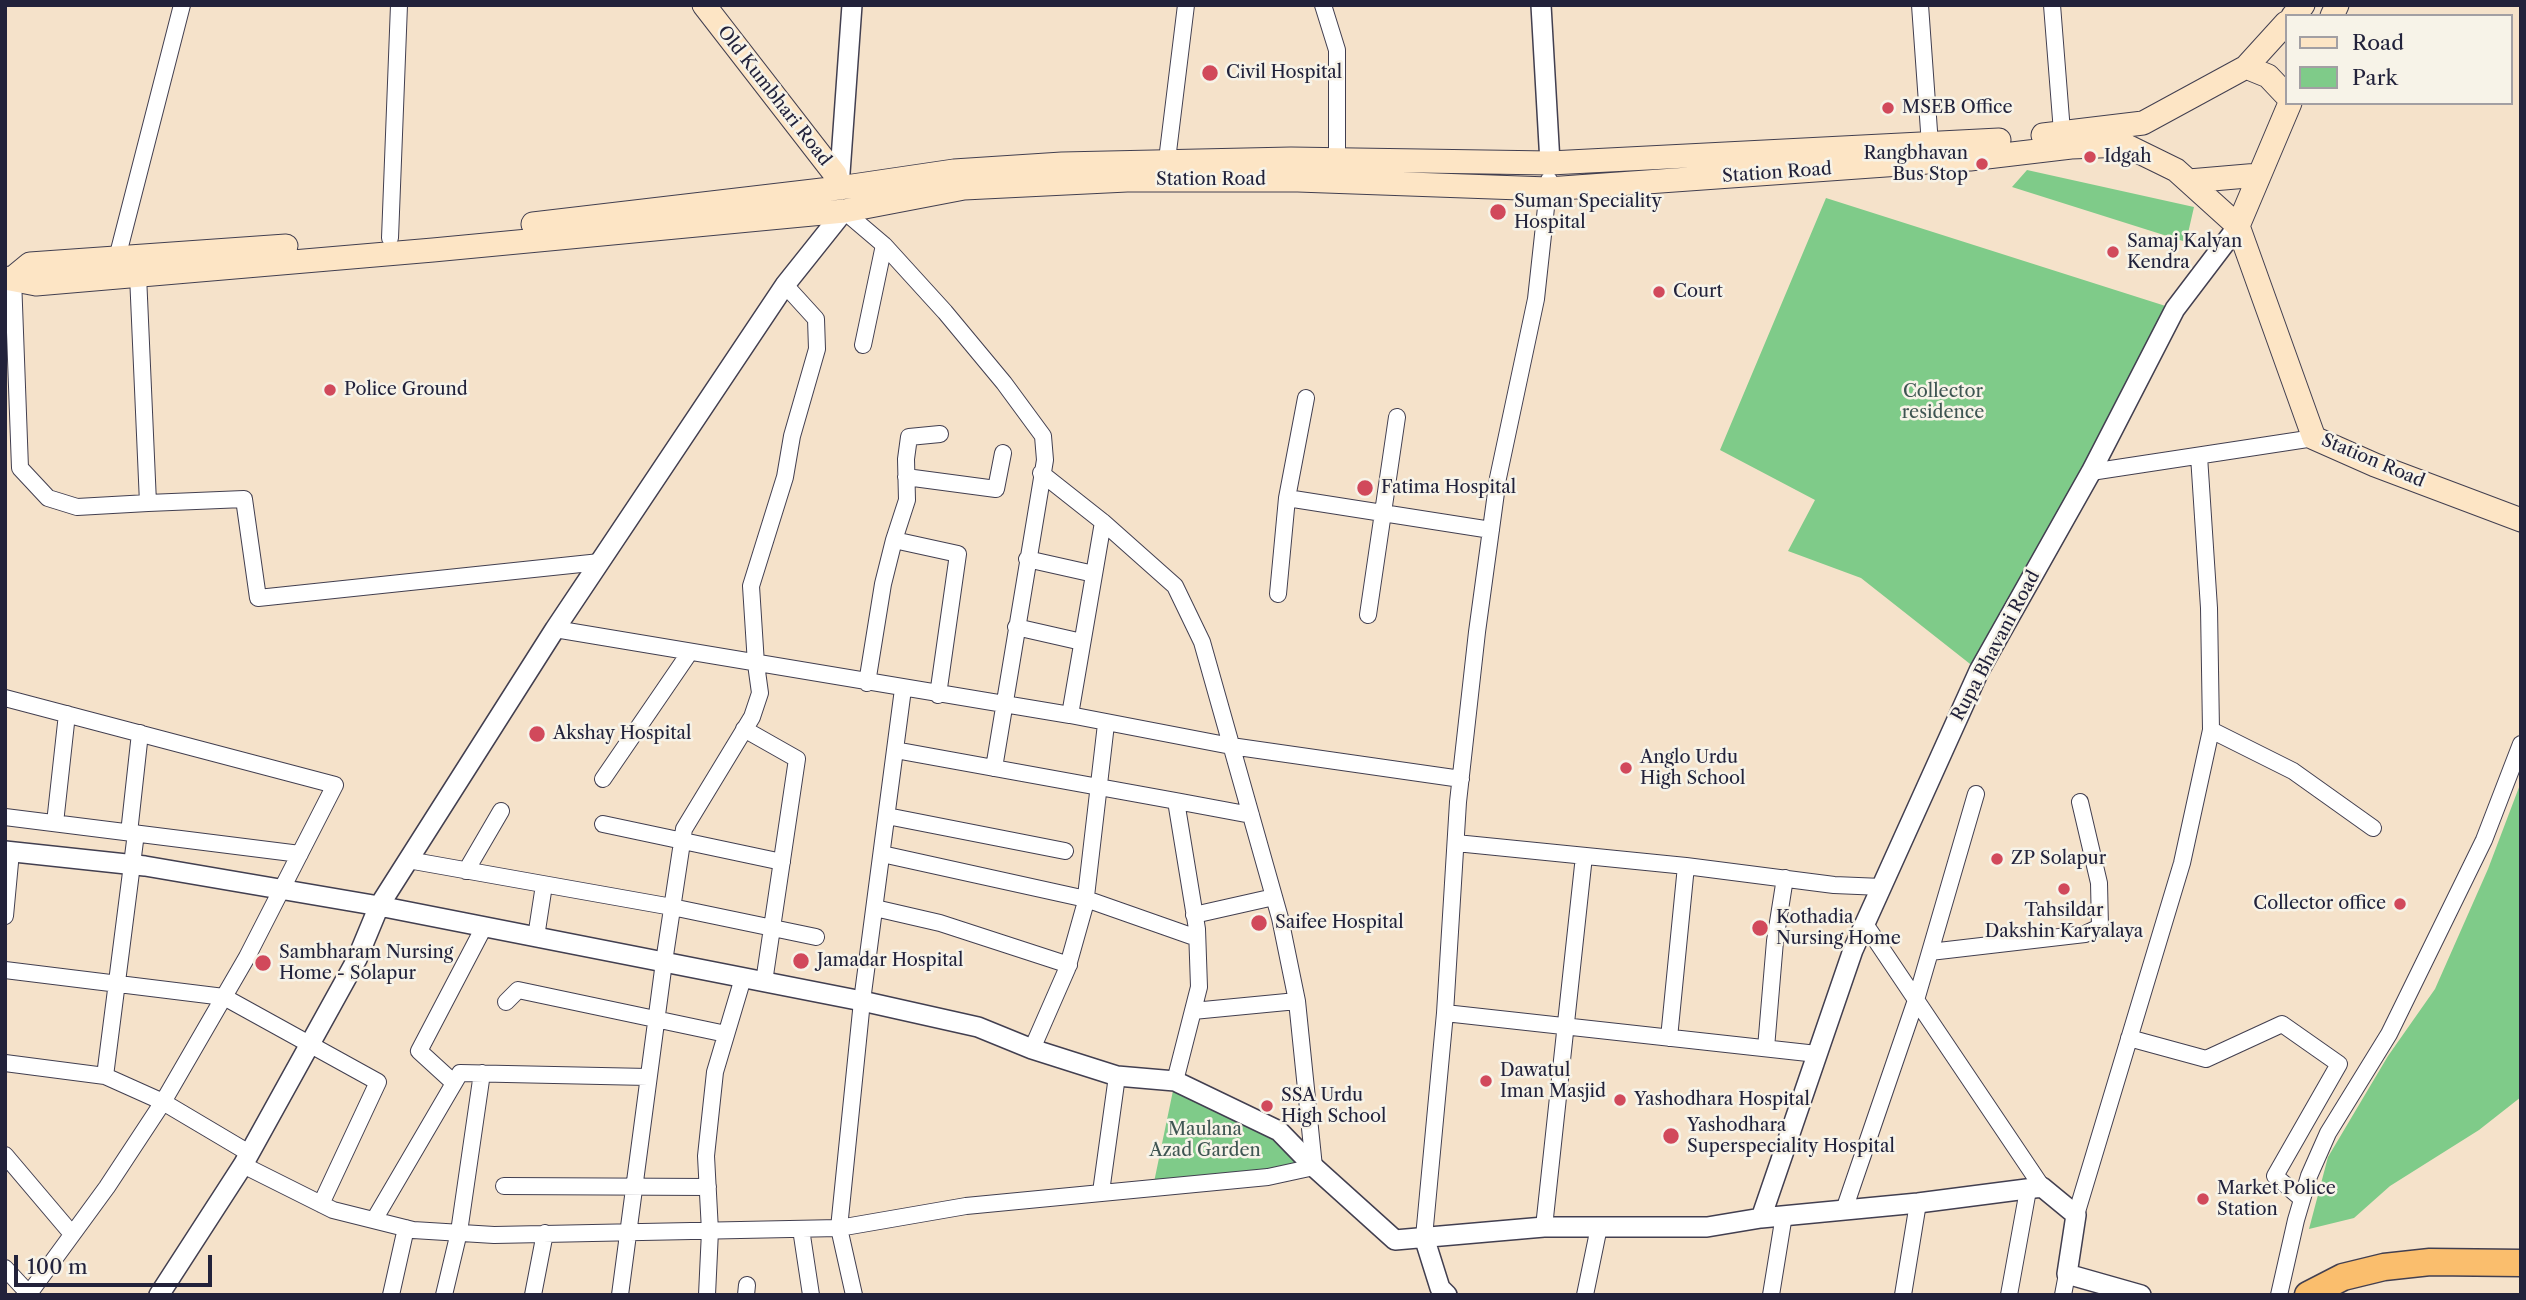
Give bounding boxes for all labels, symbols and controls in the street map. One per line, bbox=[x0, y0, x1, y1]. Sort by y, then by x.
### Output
legend bbox=[2284, 14, 2512, 105]
street label: Old Kumbhari Road bbox=[713, 22, 835, 170]
text: Road bbox=[2352, 30, 2404, 55]
place label: Civil Hospital bbox=[1226, 62, 1342, 84]
marker: Civil Hospital bbox=[1200, 63, 1220, 83]
text: Park bbox=[2352, 65, 2398, 90]
place label: MSEB Office bbox=[1902, 97, 2013, 119]
marker: MSEB Office bbox=[1880, 100, 1896, 116]
place label: Rangbhavan Bus Stop bbox=[1863, 143, 1968, 186]
place label: Idgah bbox=[2104, 146, 2152, 168]
marker: Idgah bbox=[2082, 149, 2098, 165]
marker: Rangbhavan Bus Stop bbox=[1974, 156, 1990, 172]
street label: Station Road bbox=[1721, 158, 1833, 188]
street label: Station Road bbox=[1156, 169, 1266, 191]
place label: Suman Speciality Hospital bbox=[1514, 191, 1662, 234]
marker: Suman Speciality Hospital bbox=[1488, 202, 1508, 222]
place label: Samaj Kalyan Kendra bbox=[2127, 231, 2242, 274]
marker: Samaj Kalyan Kendra bbox=[2105, 244, 2121, 260]
place label: Court bbox=[1673, 281, 1723, 303]
marker: Court bbox=[1651, 284, 1667, 300]
place label: Police Ground bbox=[344, 379, 468, 401]
park label: Collector residence bbox=[1902, 381, 1984, 424]
marker: Police Ground bbox=[322, 382, 338, 398]
street label: Station Road bbox=[2318, 430, 2428, 492]
place label: Fatima Hospital bbox=[1381, 477, 1516, 499]
marker: Fatima Hospital bbox=[1355, 478, 1375, 498]
street label: Rupa Bhavani Road bbox=[1947, 567, 2045, 725]
place label: Akshay Hospital bbox=[553, 723, 691, 745]
marker: Akshay Hospital bbox=[527, 724, 547, 744]
place label: Anglo Urdu High School bbox=[1640, 747, 1745, 790]
marker: Anglo Urdu High School bbox=[1618, 760, 1634, 776]
place label: ZP Solapur bbox=[2011, 848, 2106, 870]
marker: ZP Solapur bbox=[1989, 851, 2005, 867]
marker: Tahsildar Dakshin Karyalaya bbox=[2056, 881, 2072, 897]
place label: Collector office bbox=[2253, 893, 2386, 915]
marker: Collector office bbox=[2392, 896, 2408, 912]
place label: Tahsildar Dakshin Karyalaya bbox=[1985, 900, 2143, 942]
place label: Kothadia Nursing Home bbox=[1776, 907, 1901, 950]
place label: Saifee Hospital bbox=[1275, 912, 1403, 934]
marker: Saifee Hospital bbox=[1249, 913, 1269, 933]
marker: Kothadia Nursing Home bbox=[1750, 918, 1770, 938]
place label: Sambharam Nursing Home - Solapur bbox=[279, 942, 453, 984]
place label: Jamadar Hospital bbox=[817, 950, 963, 972]
marker: Jamadar Hospital bbox=[791, 951, 811, 971]
marker: Sambharam Nursing Home - Solapur bbox=[253, 953, 273, 973]
place label: Dawatul Iman Masjid bbox=[1500, 1060, 1606, 1102]
marker: Dawatul Iman Masjid bbox=[1478, 1073, 1494, 1089]
place label: SSA Urdu High School bbox=[1281, 1085, 1386, 1128]
place label: Yashodhara Hospital bbox=[1634, 1089, 1810, 1111]
marker: Yashodhara Hospital bbox=[1612, 1092, 1628, 1108]
marker: SSA Urdu High School bbox=[1259, 1098, 1275, 1114]
place label: Yashodhara Superspeciality Hospital bbox=[1687, 1115, 1895, 1158]
park label: Maulana Azad Garden bbox=[1149, 1119, 1261, 1162]
marker: Yashodhara Superspeciality Hospital bbox=[1661, 1126, 1681, 1146]
place label: Market Police Station bbox=[2217, 1178, 2336, 1220]
marker: Market Police Station bbox=[2195, 1191, 2211, 1207]
scale bar bbox=[18, 1240, 215, 1284]
text: 100 m bbox=[27, 1254, 88, 1279]

